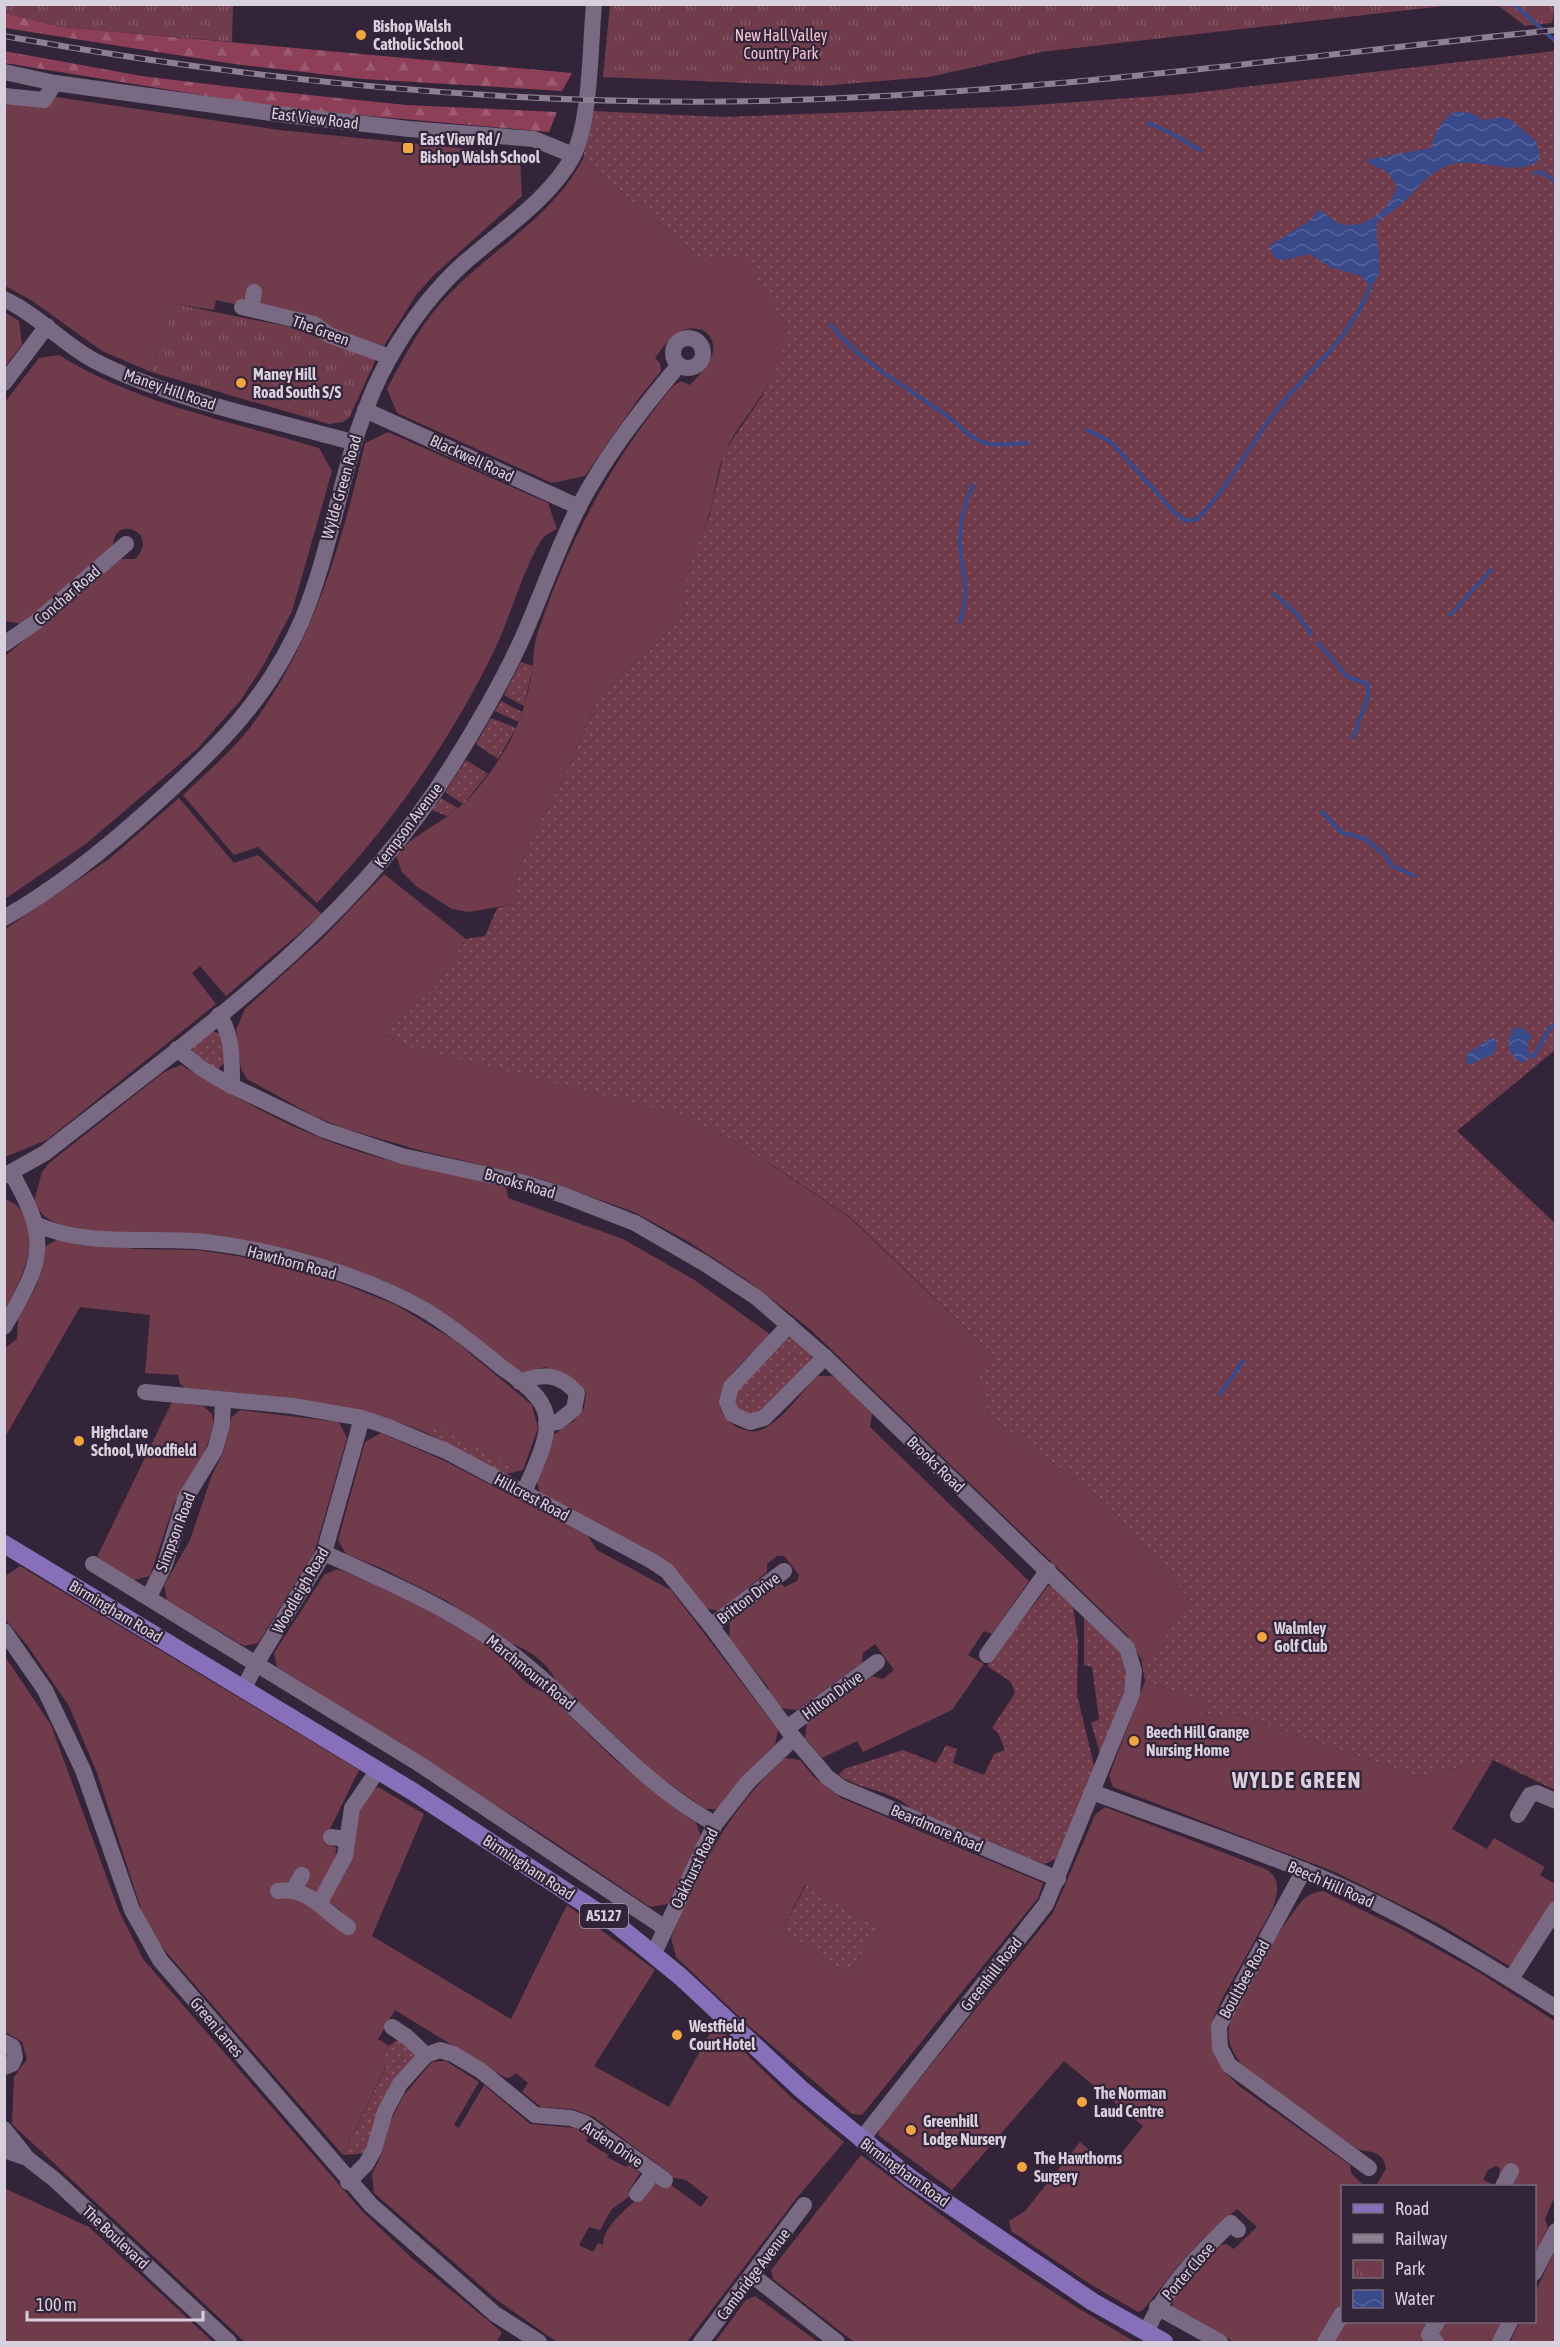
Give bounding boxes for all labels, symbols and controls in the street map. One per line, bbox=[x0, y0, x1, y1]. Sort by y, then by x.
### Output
place label: Bishop Walsh Catholic School bbox=[373, 17, 464, 53]
park label: New Hall Valley Country Park bbox=[735, 26, 828, 63]
marker: Bishop Walsh Catholic School bbox=[354, 28, 368, 42]
street label: East View Road bbox=[270, 104, 360, 132]
place label: East View Rd / Bishop Walsh School bbox=[420, 130, 541, 166]
marker: East View Rd / Bishop Walsh School bbox=[401, 141, 415, 155]
street label: The Green bbox=[290, 311, 352, 349]
street label: Maney Hill Road bbox=[121, 365, 218, 414]
place label: Maney Hill Road South S/S bbox=[253, 365, 341, 401]
marker: Maney Hill Road South S/S bbox=[234, 376, 248, 390]
street label: Blackwell Road bbox=[427, 431, 517, 485]
street label: Wylde Green Road bbox=[318, 433, 365, 541]
street label: Conchar Road bbox=[31, 562, 103, 628]
street label: Kempson Avenue bbox=[370, 779, 446, 871]
street label: Brooks Road bbox=[483, 1164, 557, 1202]
street label: Hawthorn Road bbox=[246, 1241, 338, 1283]
place label: Highclare School, Woodfield bbox=[91, 1423, 197, 1459]
street label: Brooks Road bbox=[904, 1432, 968, 1496]
marker: Highclare School, Woodfield bbox=[72, 1434, 86, 1448]
street label: Hillcrest Road bbox=[491, 1470, 573, 1524]
street label: Simpson Road bbox=[152, 1490, 199, 1574]
street label: Woodleigh Road bbox=[268, 1544, 333, 1637]
street label: Britton Drive bbox=[713, 1569, 783, 1627]
street label: Birmingham Road bbox=[66, 1576, 166, 1647]
place label: Walmley Golf Club bbox=[1273, 1619, 1328, 1655]
marker: Walmley Golf Club bbox=[1255, 1630, 1269, 1644]
street label: Marchmount Road bbox=[483, 1631, 579, 1713]
street label: Hilton Drive bbox=[798, 1667, 866, 1723]
place label: Beech Hill Grange Nursing Home bbox=[1146, 1723, 1249, 1759]
marker: Beech Hill Grange Nursing Home bbox=[1127, 1734, 1141, 1748]
district label: WYLDE GREEN bbox=[1231, 1767, 1362, 1793]
street label: Beardmore Road bbox=[888, 1800, 986, 1856]
street label: Oakhurst Road bbox=[667, 1825, 721, 1911]
street label: Birmingham Road bbox=[479, 1831, 578, 1904]
street label: Beech Hill Road bbox=[1285, 1857, 1377, 1911]
road number: A5127 bbox=[580, 1904, 628, 1928]
street label: Greenhill Road bbox=[957, 1934, 1025, 2014]
street label: Boultbee Road bbox=[1215, 1937, 1273, 2021]
street label: Green Lanes bbox=[187, 1994, 247, 2061]
place label: Westfield Court Hotel bbox=[688, 2017, 756, 2053]
marker: Westfield Court Hotel bbox=[670, 2028, 684, 2042]
place label: The Norman Laud Centre bbox=[1094, 2084, 1167, 2120]
marker: The Norman Laud Centre bbox=[1075, 2095, 1089, 2109]
place label: Greenhill Lodge Nursery bbox=[923, 2112, 1007, 2148]
street label: Arden Drive bbox=[580, 2117, 646, 2171]
marker: Greenhill Lodge Nursery bbox=[904, 2123, 918, 2137]
street label: Birmingham Road bbox=[857, 2134, 953, 2211]
place label: The Hawthorns Surgery bbox=[1034, 2149, 1123, 2185]
marker: The Hawthorns Surgery bbox=[1015, 2160, 1029, 2174]
legend bbox=[1341, 2185, 1536, 2323]
text: Road bbox=[1395, 2198, 1429, 2219]
street label: The Boulevard bbox=[79, 2202, 153, 2272]
street label: Cambridge Avenue bbox=[713, 2225, 794, 2324]
text: Railway bbox=[1395, 2228, 1447, 2249]
street label: Porter Close bbox=[1158, 2239, 1218, 2303]
text: Park bbox=[1395, 2258, 1425, 2279]
scale bar bbox=[27, 2284, 202, 2322]
text: Water bbox=[1395, 2288, 1435, 2309]
text: 100 m bbox=[36, 2294, 77, 2315]

